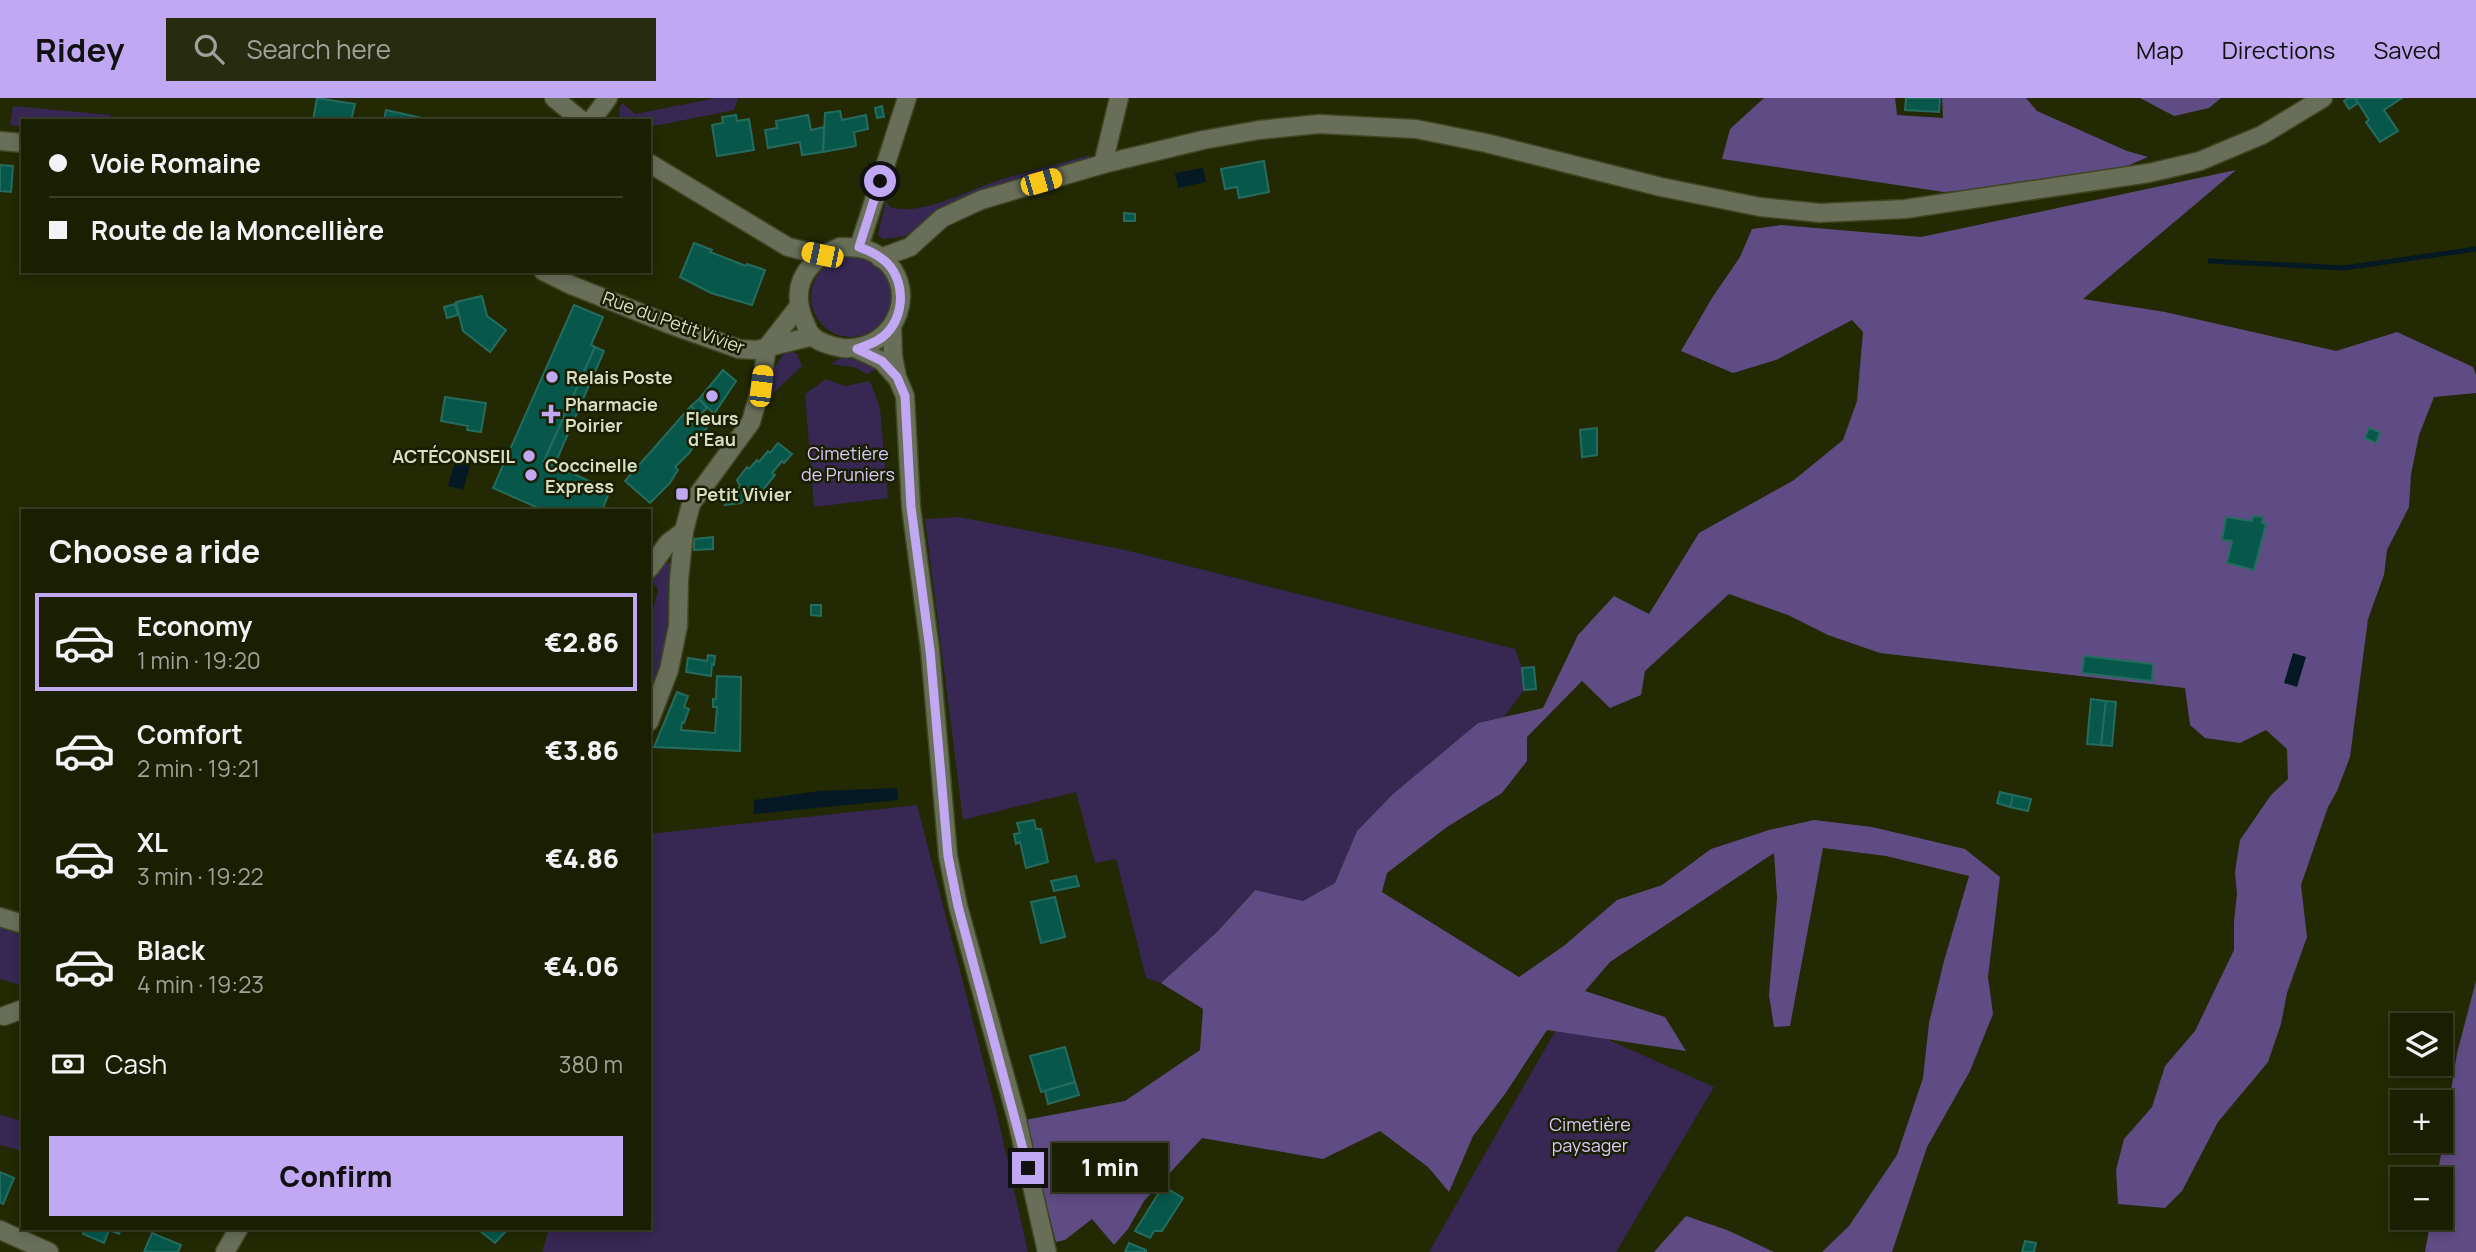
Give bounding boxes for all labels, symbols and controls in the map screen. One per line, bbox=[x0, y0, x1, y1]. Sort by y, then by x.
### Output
search box bbox=[166, 18, 656, 81]
text: Ridey bbox=[35, 27, 124, 72]
icon: search bbox=[190, 30, 228, 68]
text: Search here bbox=[246, 31, 391, 67]
text: Map bbox=[2136, 33, 2184, 66]
text: Directions bbox=[2222, 33, 2335, 66]
text: Saved bbox=[2373, 33, 2441, 66]
text: Voie Romaine bbox=[91, 145, 261, 181]
route start bbox=[864, 165, 896, 197]
car bbox=[1018, 166, 1065, 198]
text: Route de la Moncellière bbox=[91, 212, 384, 248]
car bbox=[800, 240, 845, 270]
street label: Rue du Petit Vivier bbox=[600, 285, 749, 359]
car bbox=[749, 364, 774, 408]
place label: Relais Poste bbox=[566, 365, 673, 389]
marker: Relais Poste bbox=[544, 369, 560, 385]
marker: Fleurs d'Eau bbox=[704, 388, 720, 404]
place label: Pharmacie Poirier bbox=[565, 392, 658, 437]
marker: Pharmacie Poirier bbox=[543, 406, 559, 422]
place label: Fleurs d'Eau bbox=[685, 406, 739, 451]
park label: Cimetière de Pruniers bbox=[801, 441, 895, 486]
place label: ACTÉCONSEIL bbox=[392, 444, 515, 468]
marker: ACTÉCONSEIL bbox=[521, 448, 537, 464]
place label: Coccinelle Express bbox=[545, 453, 638, 498]
marker: Coccinelle Express bbox=[523, 467, 539, 483]
place label: Petit Vivier bbox=[696, 482, 792, 506]
marker: Petit Vivier bbox=[674, 486, 690, 502]
text: Choose a ride bbox=[49, 529, 260, 573]
text: Economy bbox=[137, 608, 252, 644]
icon: car bbox=[53, 611, 116, 674]
text: €2.86 bbox=[545, 624, 619, 660]
text: 1 min · 19:20 bbox=[137, 644, 261, 676]
text: Comfort bbox=[137, 716, 243, 752]
icon: car bbox=[53, 719, 116, 782]
text: €3.86 bbox=[545, 732, 619, 768]
text: 2 min · 19:21 bbox=[137, 752, 260, 784]
text: XL bbox=[137, 824, 168, 860]
icon: car bbox=[53, 827, 116, 890]
text: €4.86 bbox=[545, 840, 619, 876]
text: 3 min · 19:22 bbox=[137, 860, 264, 892]
text: Black bbox=[137, 932, 205, 968]
icon: car bbox=[53, 935, 116, 998]
text: €4.06 bbox=[544, 948, 619, 984]
text: 4 min · 19:23 bbox=[137, 968, 264, 1000]
map controls bbox=[2390, 1013, 2453, 1230]
button: layers bbox=[2390, 1013, 2453, 1076]
icon: cash bbox=[49, 1045, 87, 1083]
text: Cash bbox=[105, 1046, 167, 1082]
text: 380 m bbox=[559, 1048, 623, 1080]
button: + bbox=[2390, 1090, 2453, 1153]
park label: Cimetière paysager bbox=[1549, 1112, 1631, 1157]
button: Confirm bbox=[49, 1136, 623, 1216]
callout: 1 min bbox=[1052, 1144, 1168, 1192]
text: 1 min bbox=[1081, 1151, 1139, 1183]
route end bbox=[1012, 1152, 1044, 1184]
button: − bbox=[2390, 1167, 2453, 1230]

